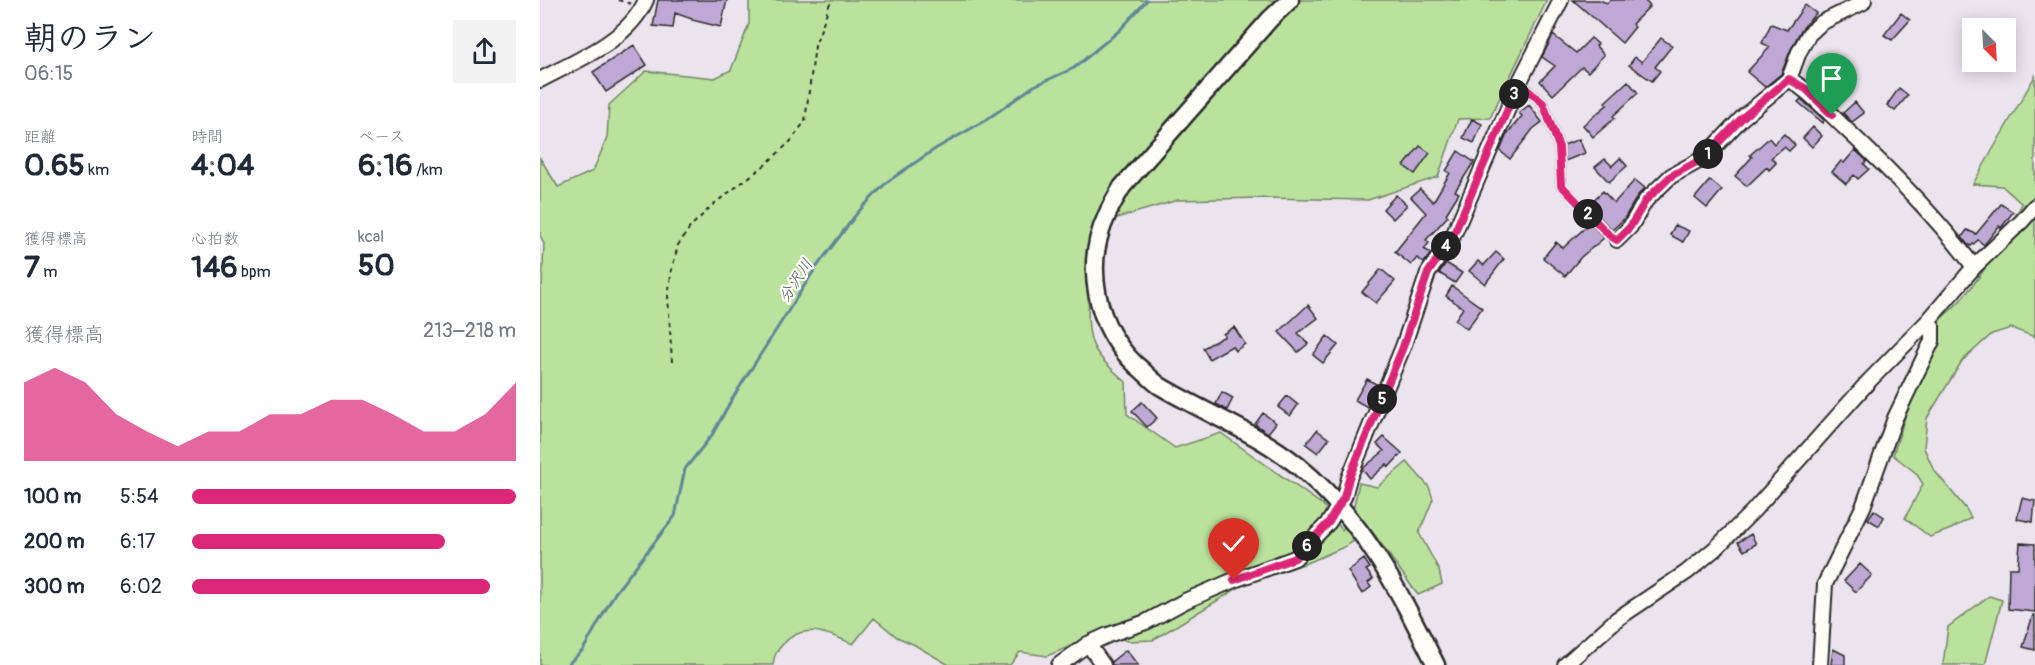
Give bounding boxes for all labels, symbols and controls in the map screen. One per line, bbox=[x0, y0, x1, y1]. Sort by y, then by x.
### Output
text: 朝のラン bbox=[24, 18, 156, 59]
north arrow bbox=[1962, 18, 2016, 72]
map controls bbox=[1962, 18, 2016, 72]
button: share bbox=[453, 20, 516, 83]
pin bbox=[1806, 53, 1857, 115]
text: 06:15 bbox=[24, 61, 73, 86]
icon: arrive bbox=[1815, 62, 1848, 95]
pin: 3 bbox=[1499, 79, 1529, 109]
text: 3 bbox=[1510, 84, 1518, 104]
text: 距離 bbox=[24, 127, 56, 147]
text: 時間 bbox=[191, 127, 223, 147]
text: ペース bbox=[358, 127, 405, 147]
pin: 1 bbox=[1693, 139, 1723, 169]
text: 1 bbox=[1705, 144, 1711, 164]
text: 0.65 bbox=[24, 147, 85, 184]
text: 4:04 bbox=[191, 147, 254, 184]
text: 6:16 bbox=[358, 147, 413, 184]
text: km bbox=[85, 160, 109, 180]
text: /km bbox=[413, 160, 443, 180]
pin: 2 bbox=[1573, 199, 1603, 229]
text: 2 bbox=[1584, 204, 1592, 224]
text: kcal bbox=[358, 227, 384, 247]
text: 獲得標高 bbox=[24, 229, 88, 249]
text: 心拍数 bbox=[191, 229, 239, 249]
pin: 4 bbox=[1431, 231, 1461, 261]
text: 4 bbox=[1441, 236, 1451, 256]
text: 50 bbox=[358, 247, 395, 284]
text: 7 bbox=[24, 249, 40, 286]
text: 146 bbox=[191, 249, 238, 286]
water label: 分沢川 bbox=[774, 255, 817, 306]
text: m bbox=[40, 262, 58, 282]
text: bpm bbox=[238, 262, 271, 282]
text: 213–218 m bbox=[423, 318, 516, 343]
text: 獲得標高 bbox=[24, 322, 104, 347]
pin: 5 bbox=[1367, 384, 1397, 414]
text: 5 bbox=[1378, 389, 1386, 409]
text: 100 m bbox=[24, 484, 81, 509]
text: 5:54 bbox=[120, 484, 159, 509]
pin bbox=[1208, 518, 1259, 580]
icon: check bbox=[1217, 527, 1250, 560]
text: 200 m bbox=[24, 529, 85, 554]
text: 6:17 bbox=[120, 529, 155, 554]
pin: 6 bbox=[1292, 531, 1322, 561]
text: 6 bbox=[1302, 536, 1312, 556]
text: 300 m bbox=[24, 574, 85, 599]
text: 6:02 bbox=[120, 574, 162, 599]

